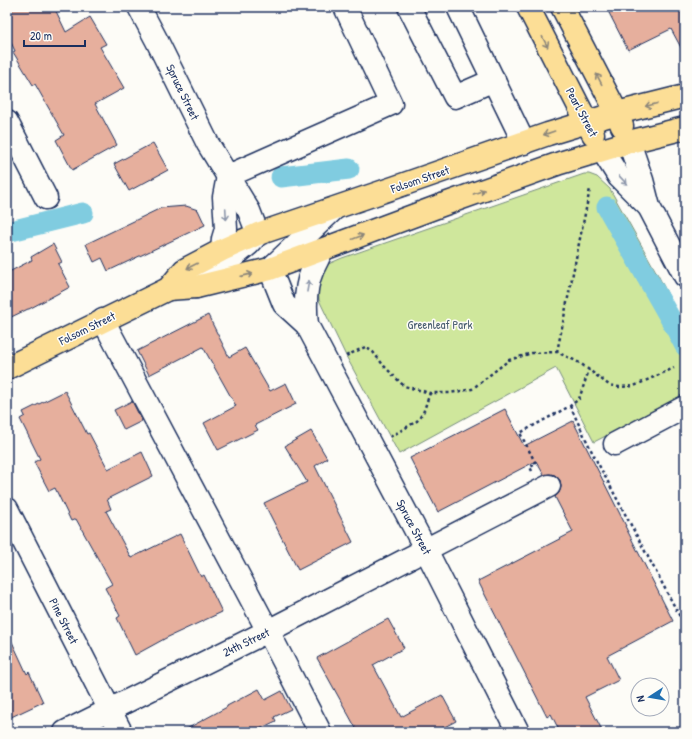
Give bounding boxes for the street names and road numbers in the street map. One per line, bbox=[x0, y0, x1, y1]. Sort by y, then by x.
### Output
street label: Spruce Street bbox=[162, 61, 204, 124]
street label: Pearl Street bbox=[562, 84, 603, 140]
street label: Folsom Street bbox=[388, 161, 452, 197]
street label: Folsom Street bbox=[55, 307, 119, 349]
street label: Spruce Street bbox=[392, 496, 436, 558]
street label: Pine Street bbox=[45, 595, 83, 648]
street label: 24th Street bbox=[220, 623, 273, 661]

